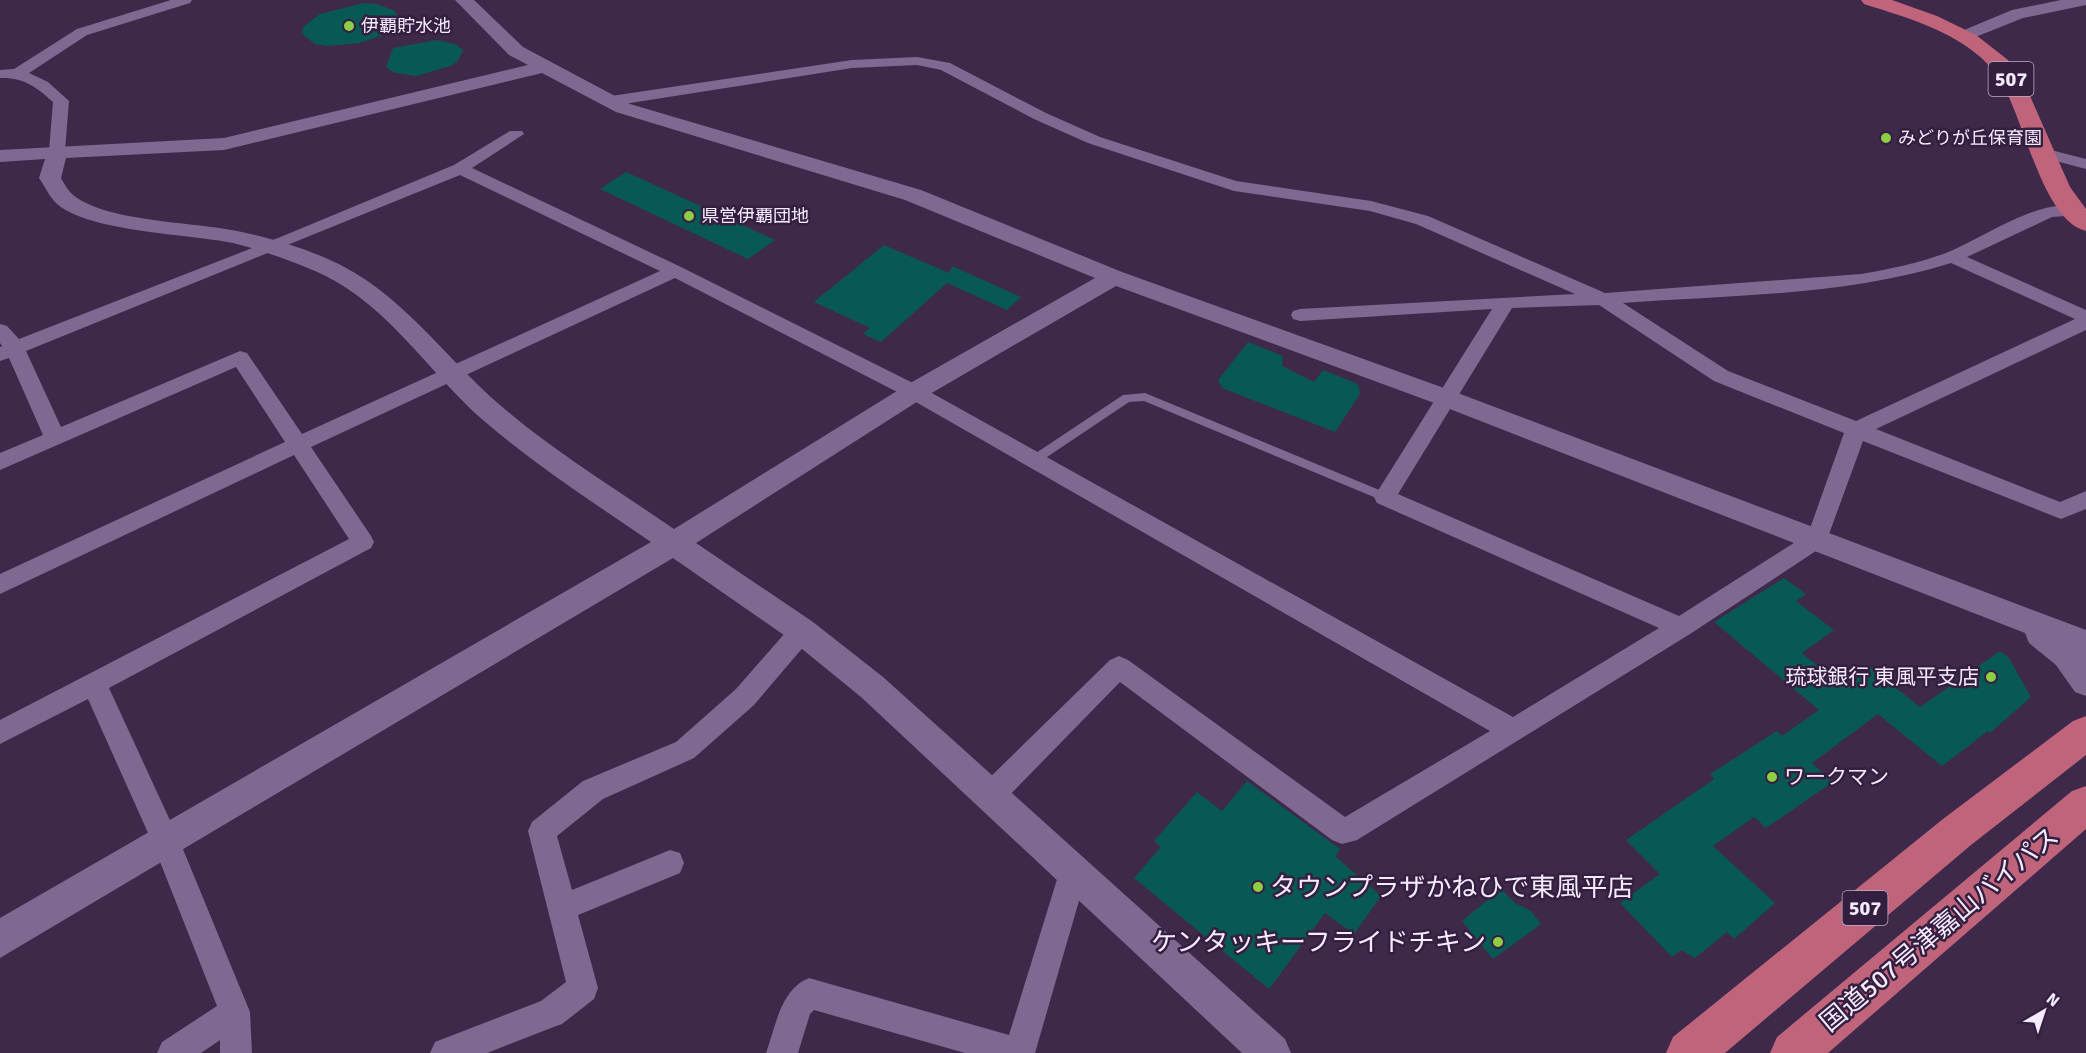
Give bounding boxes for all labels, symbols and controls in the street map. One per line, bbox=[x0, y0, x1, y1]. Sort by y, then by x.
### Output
place label: 伊覇貯水池 bbox=[361, 15, 451, 37]
marker: 伊覇貯水池 bbox=[342, 19, 356, 33]
road number: 507 bbox=[1988, 62, 2034, 96]
place label: みどりが丘保育園 bbox=[1898, 127, 2042, 149]
marker: みどりが丘保育園 bbox=[1879, 131, 1893, 145]
place label: 県営伊覇団地 bbox=[701, 205, 809, 227]
marker: 県営伊覇団地 bbox=[682, 209, 696, 223]
place label: 琉球銀行 東風平支店 bbox=[1785, 664, 1979, 690]
marker: 琉球銀行 東風平支店 bbox=[1984, 670, 1998, 684]
place label: ワークマン bbox=[1784, 764, 1889, 790]
marker: ワークマン bbox=[1765, 770, 1779, 784]
street label: 国道507号津嘉山バイパス bbox=[1814, 821, 2065, 1039]
place label: タウンプラザかねひで東風平店 bbox=[1270, 872, 1633, 904]
marker: タウンプラザかねひで東風平店 bbox=[1251, 880, 1265, 894]
road number: 507 bbox=[1842, 891, 1888, 925]
place label: ケンタッキーフライドチキン bbox=[1151, 927, 1486, 959]
marker: ケンタッキーフライドチキン bbox=[1491, 935, 1505, 949]
north arrow bbox=[2014, 981, 2074, 1041]
text: N bbox=[2042, 989, 2063, 1011]

